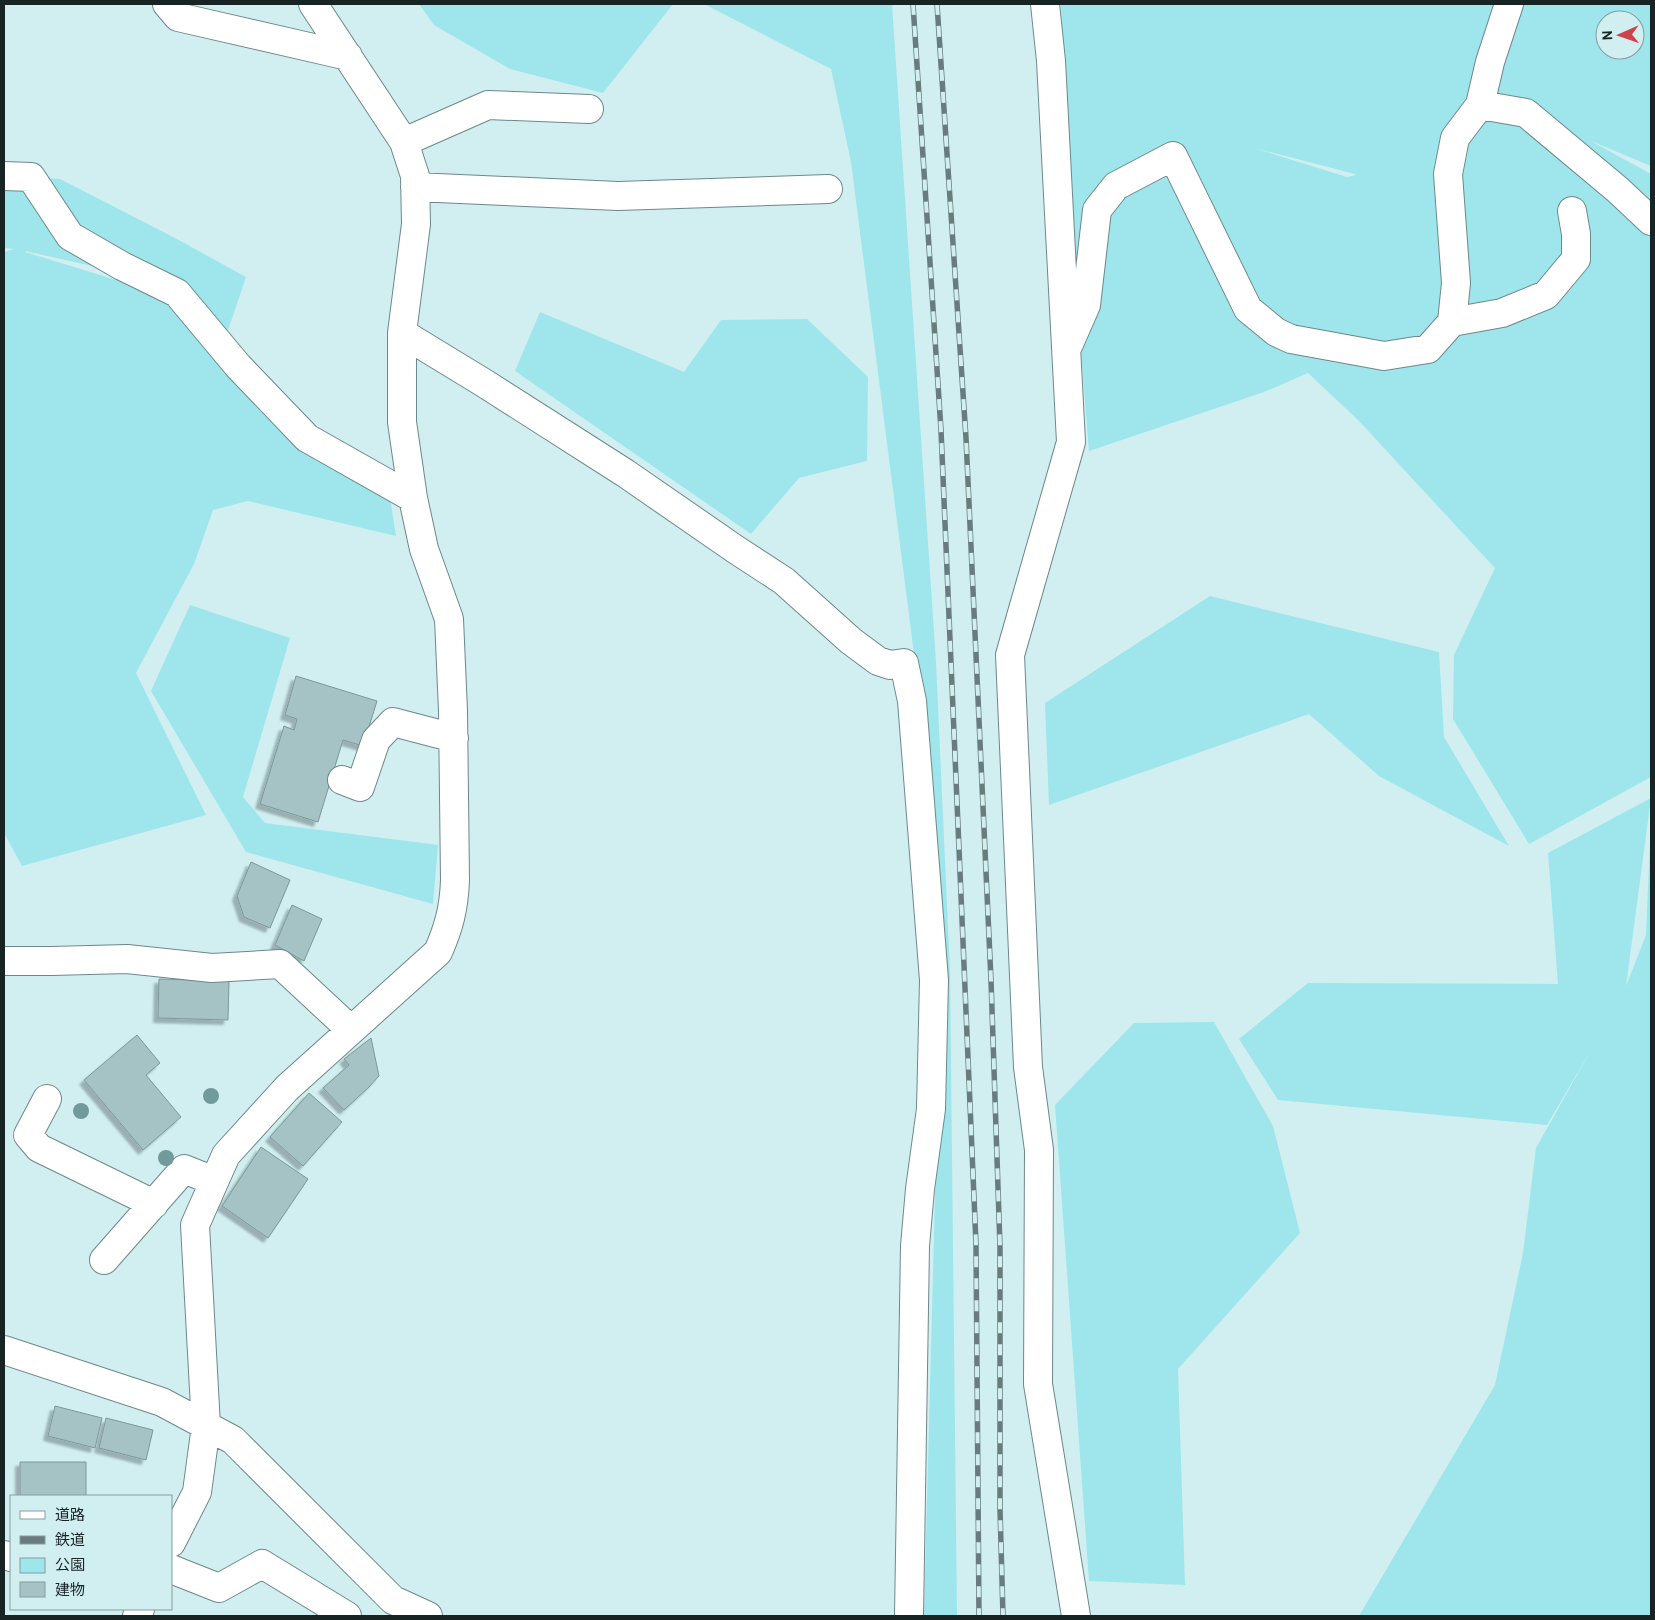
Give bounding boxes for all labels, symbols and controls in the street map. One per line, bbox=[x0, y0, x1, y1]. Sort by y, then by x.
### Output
north arrow bbox=[1595, 10, 1645, 60]
text: N bbox=[1600, 30, 1617, 41]
legend bbox=[10, 1495, 172, 1610]
text: 道路 bbox=[55, 1507, 85, 1526]
text: 鉄道 bbox=[55, 1532, 85, 1551]
text: 公園 bbox=[55, 1557, 85, 1576]
text: 建物 bbox=[55, 1582, 85, 1601]

